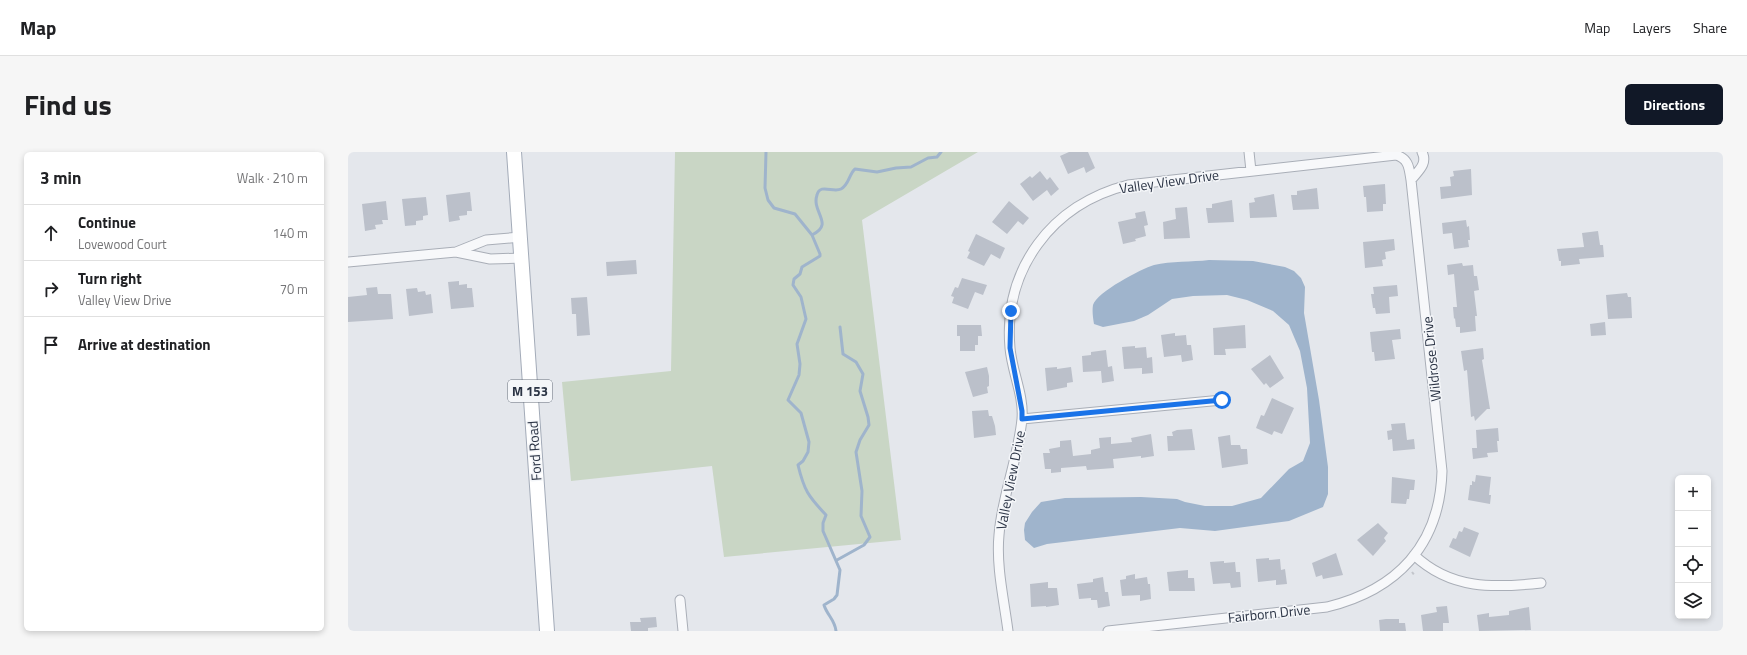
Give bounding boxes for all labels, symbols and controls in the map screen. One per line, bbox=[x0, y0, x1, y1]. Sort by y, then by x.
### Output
text: Map bbox=[20, 13, 56, 42]
text: Map bbox=[1584, 17, 1610, 38]
text: Layers bbox=[1632, 17, 1671, 38]
text: Share bbox=[1693, 17, 1727, 38]
text: Find us bbox=[24, 83, 112, 126]
button: Directions bbox=[1625, 84, 1723, 125]
street label: Valley View Drive bbox=[1118, 164, 1220, 198]
text: 3 min bbox=[40, 165, 81, 191]
text: Walk · 210 m bbox=[237, 168, 308, 188]
text: Continue bbox=[78, 211, 136, 234]
icon: ahead bbox=[40, 222, 62, 244]
text: 140 m bbox=[272, 223, 308, 243]
text: Lovewood Court bbox=[78, 234, 167, 254]
text: Turn right bbox=[78, 267, 142, 290]
icon: right bbox=[40, 278, 62, 300]
text: 70 m bbox=[280, 279, 308, 299]
text: Valley View Drive bbox=[78, 290, 171, 310]
route end bbox=[1002, 302, 1020, 320]
street label: Wildrose Drive bbox=[1416, 315, 1446, 403]
text: Arrive at destination bbox=[78, 333, 211, 356]
icon: arrive bbox=[40, 334, 62, 356]
road number: M 153 bbox=[508, 380, 552, 402]
route start bbox=[1213, 391, 1231, 409]
street label: Ford Road bbox=[521, 420, 547, 482]
street label: Valley View Drive bbox=[990, 429, 1030, 531]
map controls bbox=[1675, 475, 1711, 619]
button: + bbox=[1675, 475, 1711, 511]
button: − bbox=[1675, 511, 1711, 547]
button: locate bbox=[1675, 547, 1711, 583]
button: layers bbox=[1675, 583, 1711, 619]
street label: Fairborn Drive bbox=[1227, 598, 1311, 628]

